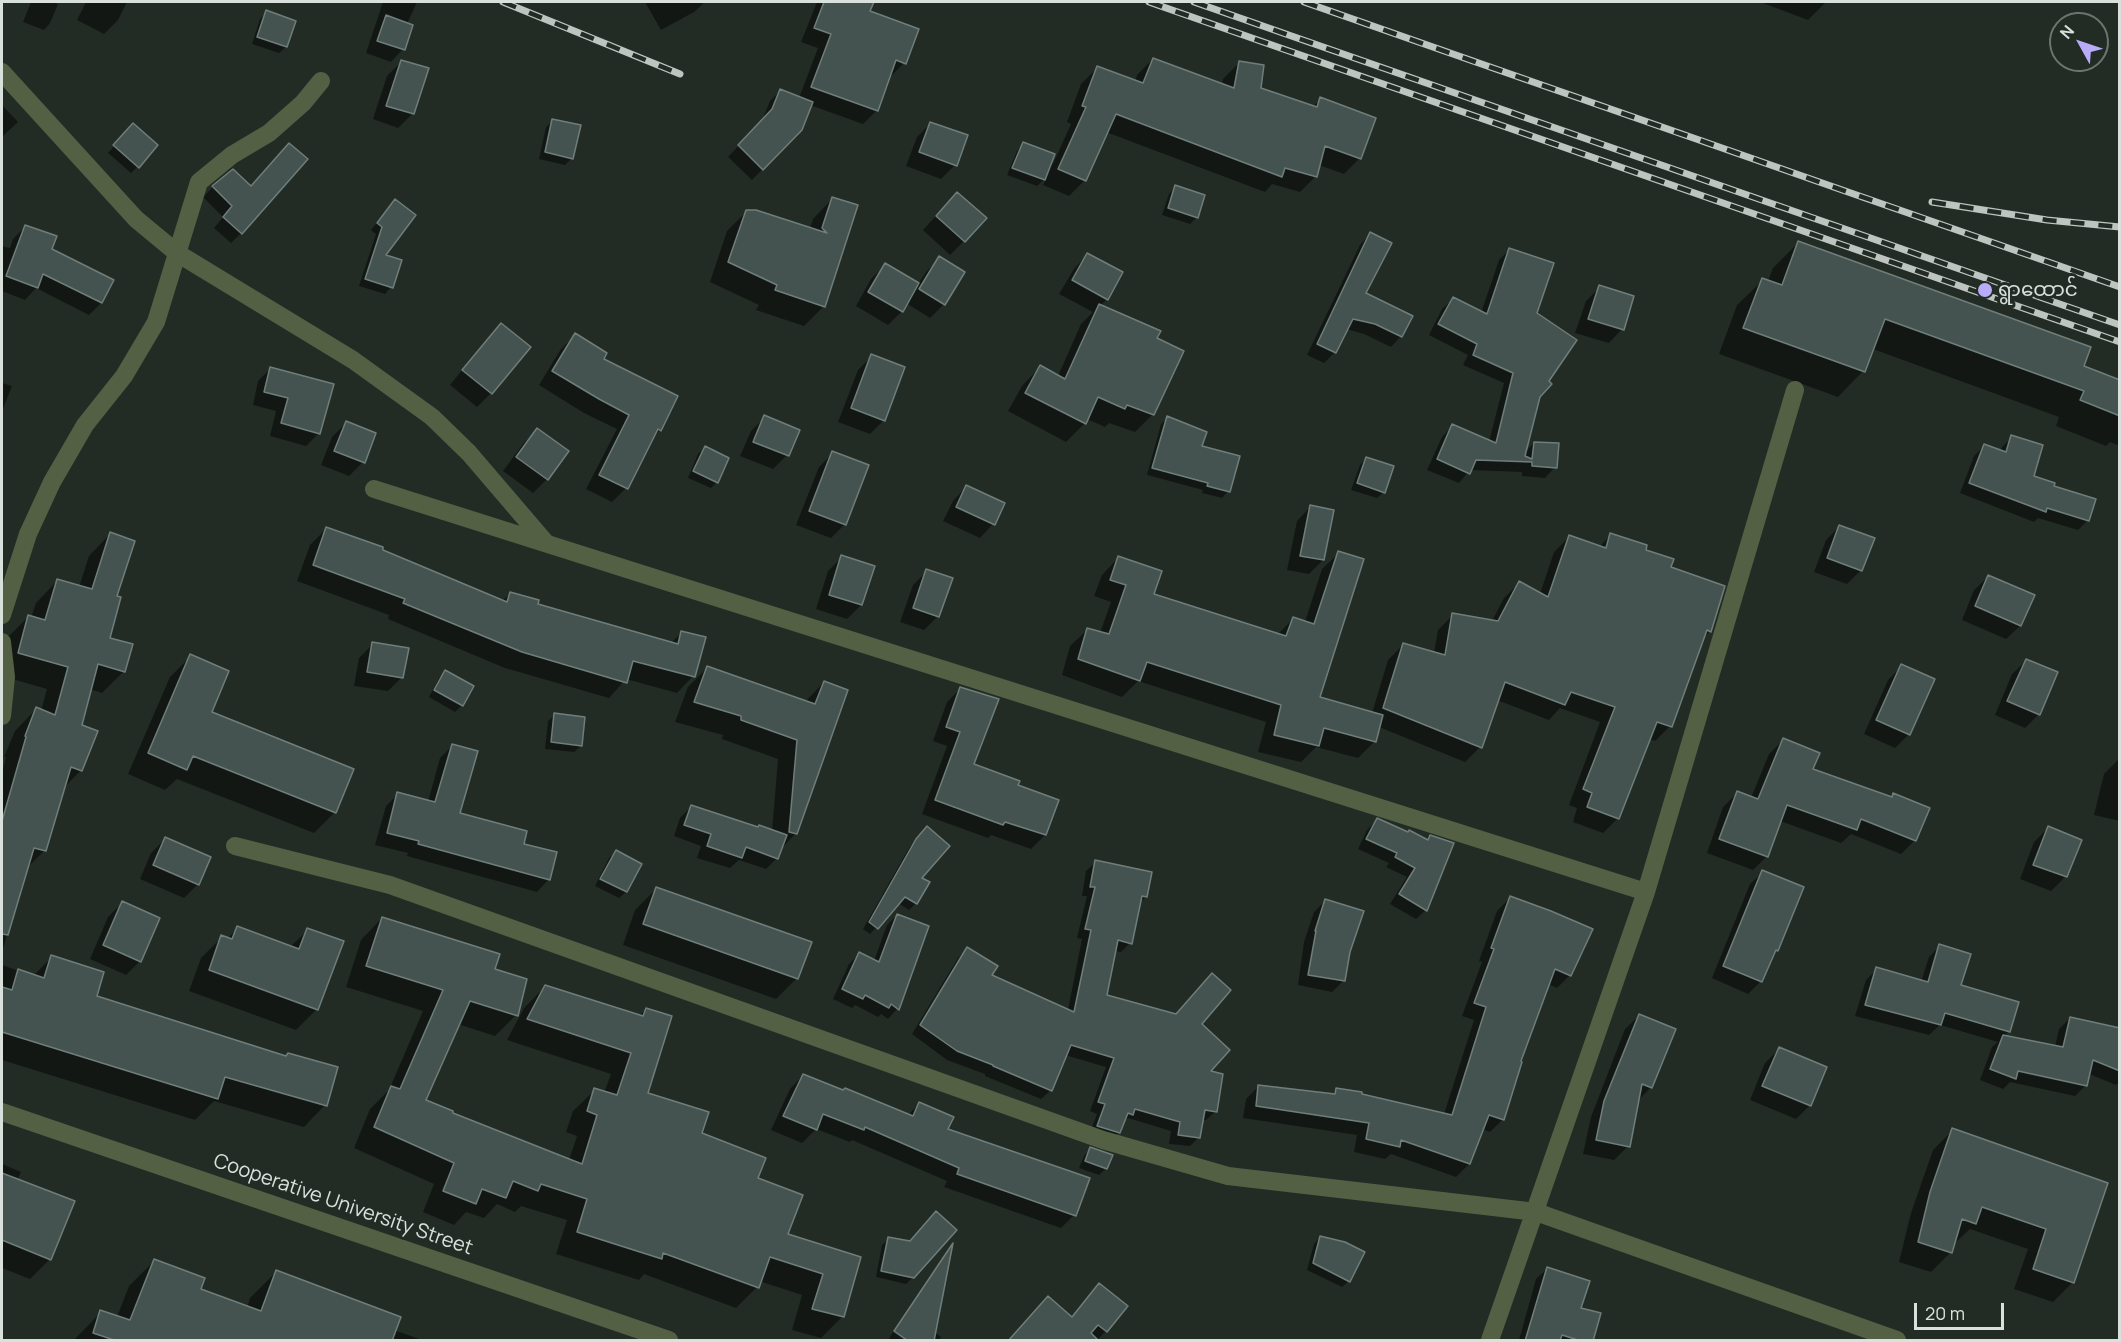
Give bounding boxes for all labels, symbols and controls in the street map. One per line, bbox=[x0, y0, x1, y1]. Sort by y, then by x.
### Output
north arrow bbox=[2049, 12, 2109, 72]
text: N bbox=[2055, 20, 2079, 43]
place label: ရွာထောင် bbox=[1998, 278, 2078, 302]
marker: ရွာထောင် bbox=[1976, 281, 1994, 299]
street label: Cooperative University Street bbox=[210, 1149, 476, 1261]
scale bar bbox=[1917, 1291, 2007, 1329]
text: 20 m bbox=[1925, 1301, 1965, 1325]

